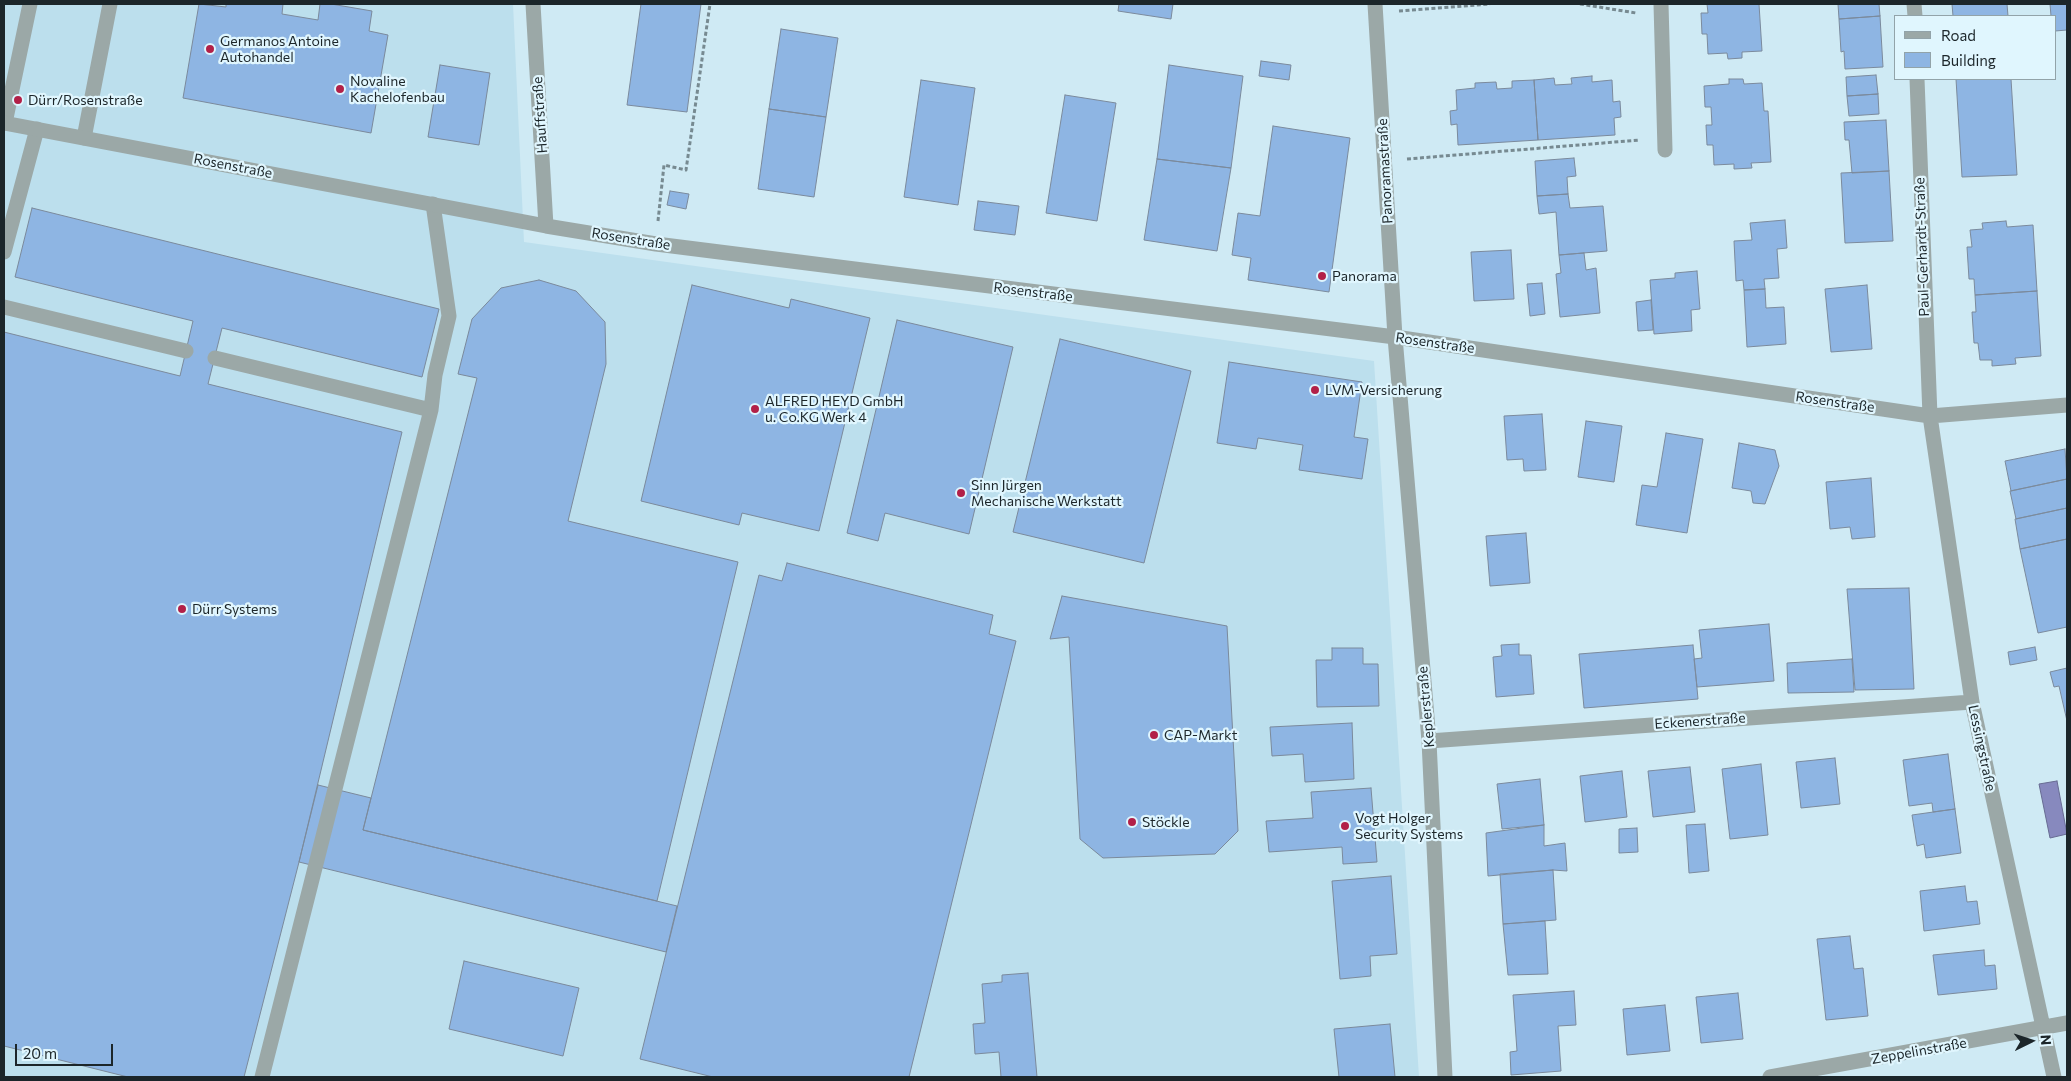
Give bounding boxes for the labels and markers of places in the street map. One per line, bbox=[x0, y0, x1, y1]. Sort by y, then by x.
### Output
place label: Germanos Antoine Autohandel bbox=[220, 33, 339, 65]
marker: Germanos Antoine Autohandel bbox=[204, 43, 216, 55]
place label: Novaline Kachelofenbau bbox=[350, 73, 445, 105]
marker: Novaline Kachelofenbau bbox=[334, 83, 346, 95]
place label: Dürr/Rosenstraße bbox=[28, 92, 143, 108]
marker: Dürr/Rosenstraße bbox=[12, 94, 24, 106]
place label: Panorama bbox=[1332, 268, 1397, 284]
marker: Panorama bbox=[1316, 270, 1328, 282]
place label: LVM-Versicherung bbox=[1325, 382, 1442, 398]
marker: LVM-Versicherung bbox=[1309, 384, 1321, 396]
place label: ALFRED HEYD GmbH u. Co.KG Werk 4 bbox=[765, 393, 904, 426]
marker: ALFRED HEYD GmbH u. Co.KG Werk 4 bbox=[749, 403, 761, 415]
place label: Sinn Jürgen Mechanische Werkstatt bbox=[971, 477, 1122, 510]
marker: Sinn Jürgen Mechanische Werkstatt bbox=[955, 487, 967, 499]
place label: Dürr Systems bbox=[192, 601, 277, 617]
marker: Dürr Systems bbox=[176, 603, 188, 615]
place label: CAP-Markt bbox=[1164, 727, 1237, 743]
marker: CAP-Markt bbox=[1148, 729, 1160, 741]
place label: Vogt Holger Security Systems bbox=[1355, 810, 1463, 842]
place label: Stöckle bbox=[1142, 814, 1190, 830]
marker: Stöckle bbox=[1126, 816, 1138, 828]
marker: Vogt Holger Security Systems bbox=[1339, 820, 1351, 832]

